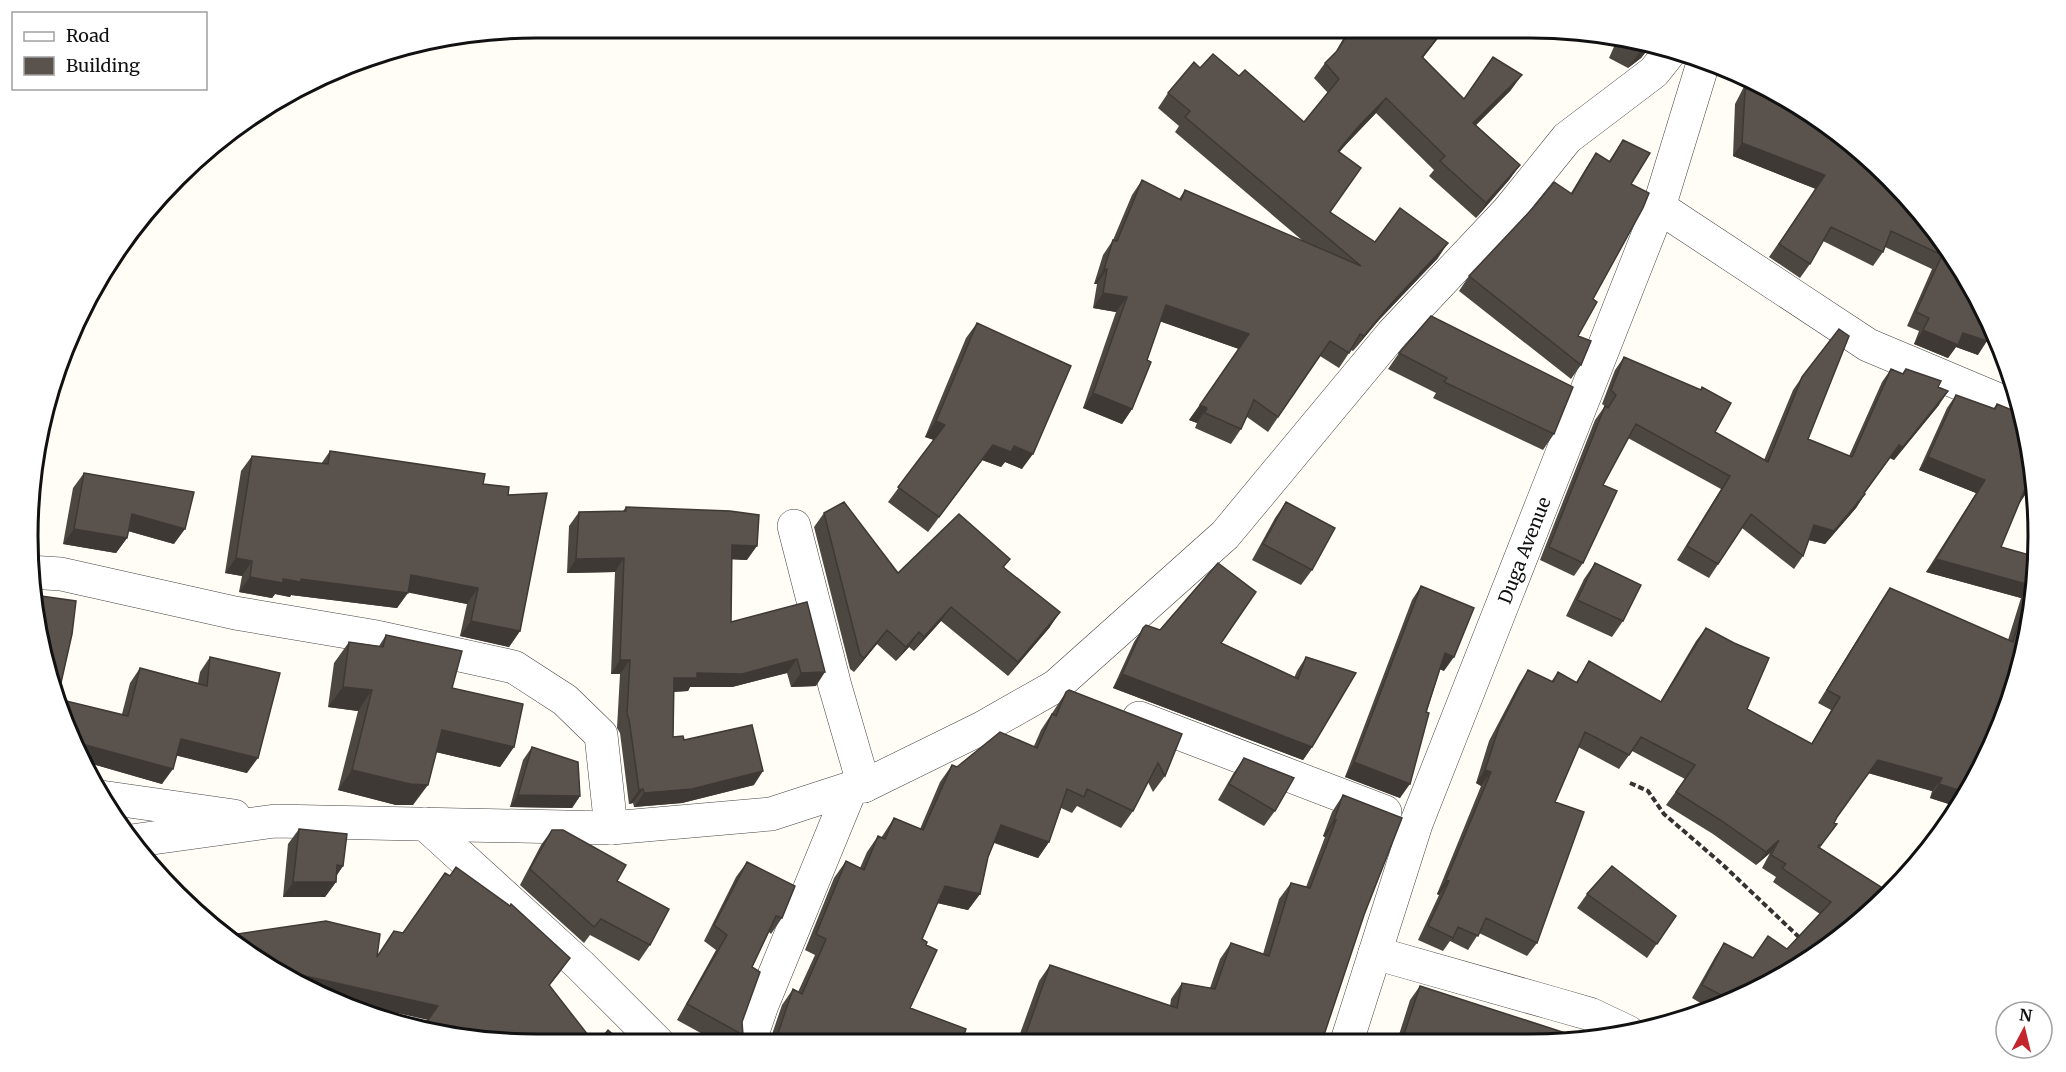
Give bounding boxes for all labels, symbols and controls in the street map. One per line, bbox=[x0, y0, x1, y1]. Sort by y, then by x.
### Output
legend bbox=[12, 12, 207, 90]
text: Road bbox=[66, 24, 110, 47]
text: Building bbox=[66, 54, 140, 77]
street label: Duga Avenue bbox=[1492, 493, 1555, 607]
north arrow bbox=[1994, 1000, 2054, 1060]
text: N bbox=[2018, 1004, 2034, 1026]

